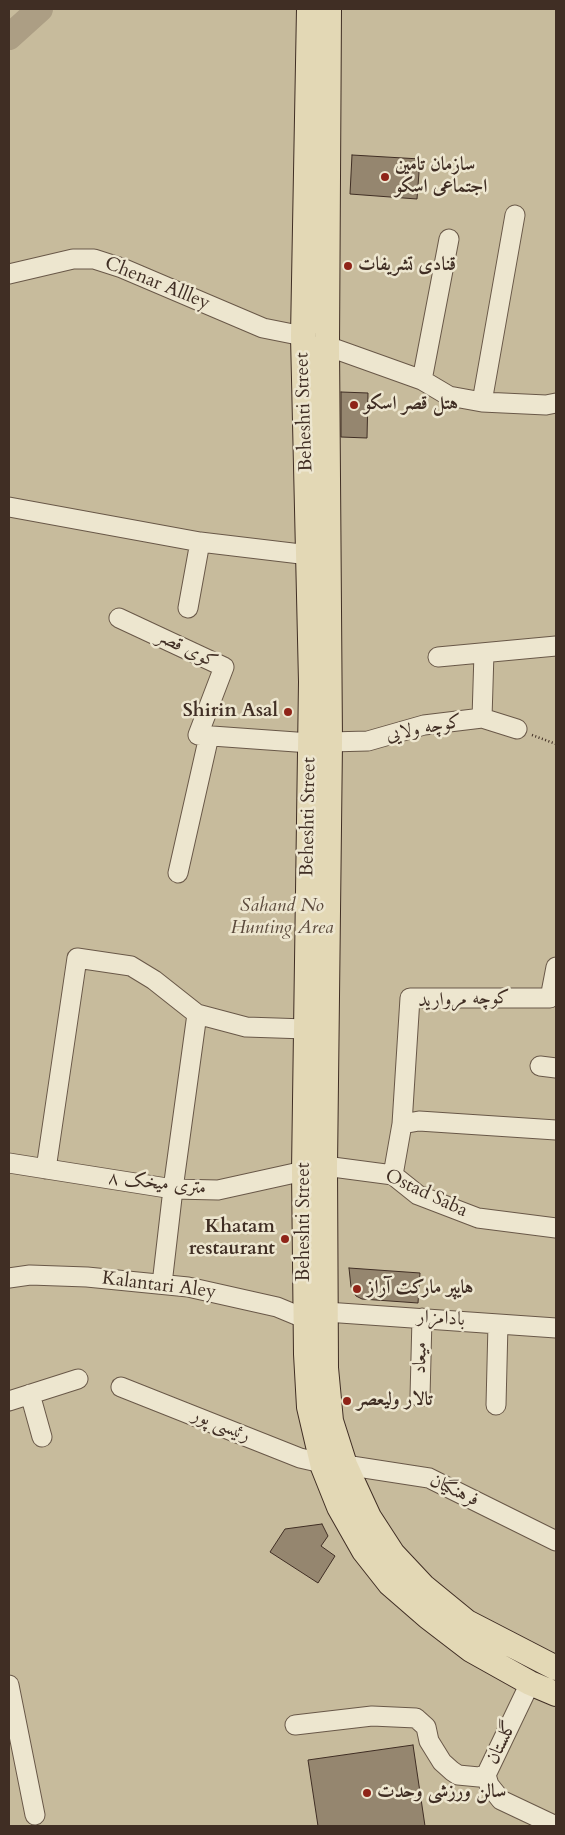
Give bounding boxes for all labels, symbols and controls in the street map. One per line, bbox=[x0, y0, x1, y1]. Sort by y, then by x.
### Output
place label: سازمان تامین اجتماعی اسکو bbox=[395, 155, 487, 199]
marker: سازمان تامین اجتماعی اسکو bbox=[379, 171, 391, 183]
street label: Chenar Allley bbox=[101, 253, 213, 315]
place label: قنادی تشریفات bbox=[358, 255, 456, 277]
marker: قنادی تشریفات bbox=[342, 260, 354, 272]
street label: Beheshti Street bbox=[292, 352, 318, 472]
place label: هتل قصر اسکو bbox=[364, 394, 458, 416]
marker: هتل قصر اسکو bbox=[348, 399, 360, 411]
street label: کوی قصر bbox=[153, 626, 221, 674]
place label: Shirin Asal bbox=[183, 701, 278, 723]
marker: Shirin Asal bbox=[282, 706, 294, 718]
street label: کوچه ولایی bbox=[384, 710, 464, 748]
street label: Beheshti Street bbox=[297, 757, 321, 877]
park label: Sahand No Hunting Area bbox=[230, 896, 334, 940]
street label: کوچه مروارید bbox=[418, 987, 510, 1013]
street label: Beheshti Street bbox=[294, 1162, 316, 1282]
street label: Ostad Saba bbox=[381, 1165, 471, 1223]
street label: ۸ متری میخک bbox=[107, 1167, 207, 1201]
place label: Khatam restaurant bbox=[189, 1217, 275, 1261]
marker: Khatam restaurant bbox=[279, 1233, 291, 1245]
street label: Kalantari Aley bbox=[101, 1268, 217, 1304]
place label: هایپر مارکت آراز bbox=[367, 1278, 473, 1300]
marker: هایپر مارکت آراز bbox=[351, 1283, 363, 1295]
street label: بادامزار bbox=[416, 1306, 466, 1332]
street label: میعاد bbox=[409, 1342, 433, 1374]
place label: تالار ولیعصر bbox=[357, 1390, 433, 1412]
marker: تالار ولیعصر bbox=[341, 1395, 353, 1407]
street label: رئیسی پور bbox=[189, 1404, 253, 1448]
street label: فرهنگیان bbox=[426, 1470, 482, 1512]
street label: گلستان bbox=[482, 1718, 522, 1768]
place label: سالن ورزشی وحدت bbox=[377, 1782, 506, 1804]
marker: سالن ورزشی وحدت bbox=[361, 1787, 373, 1799]

